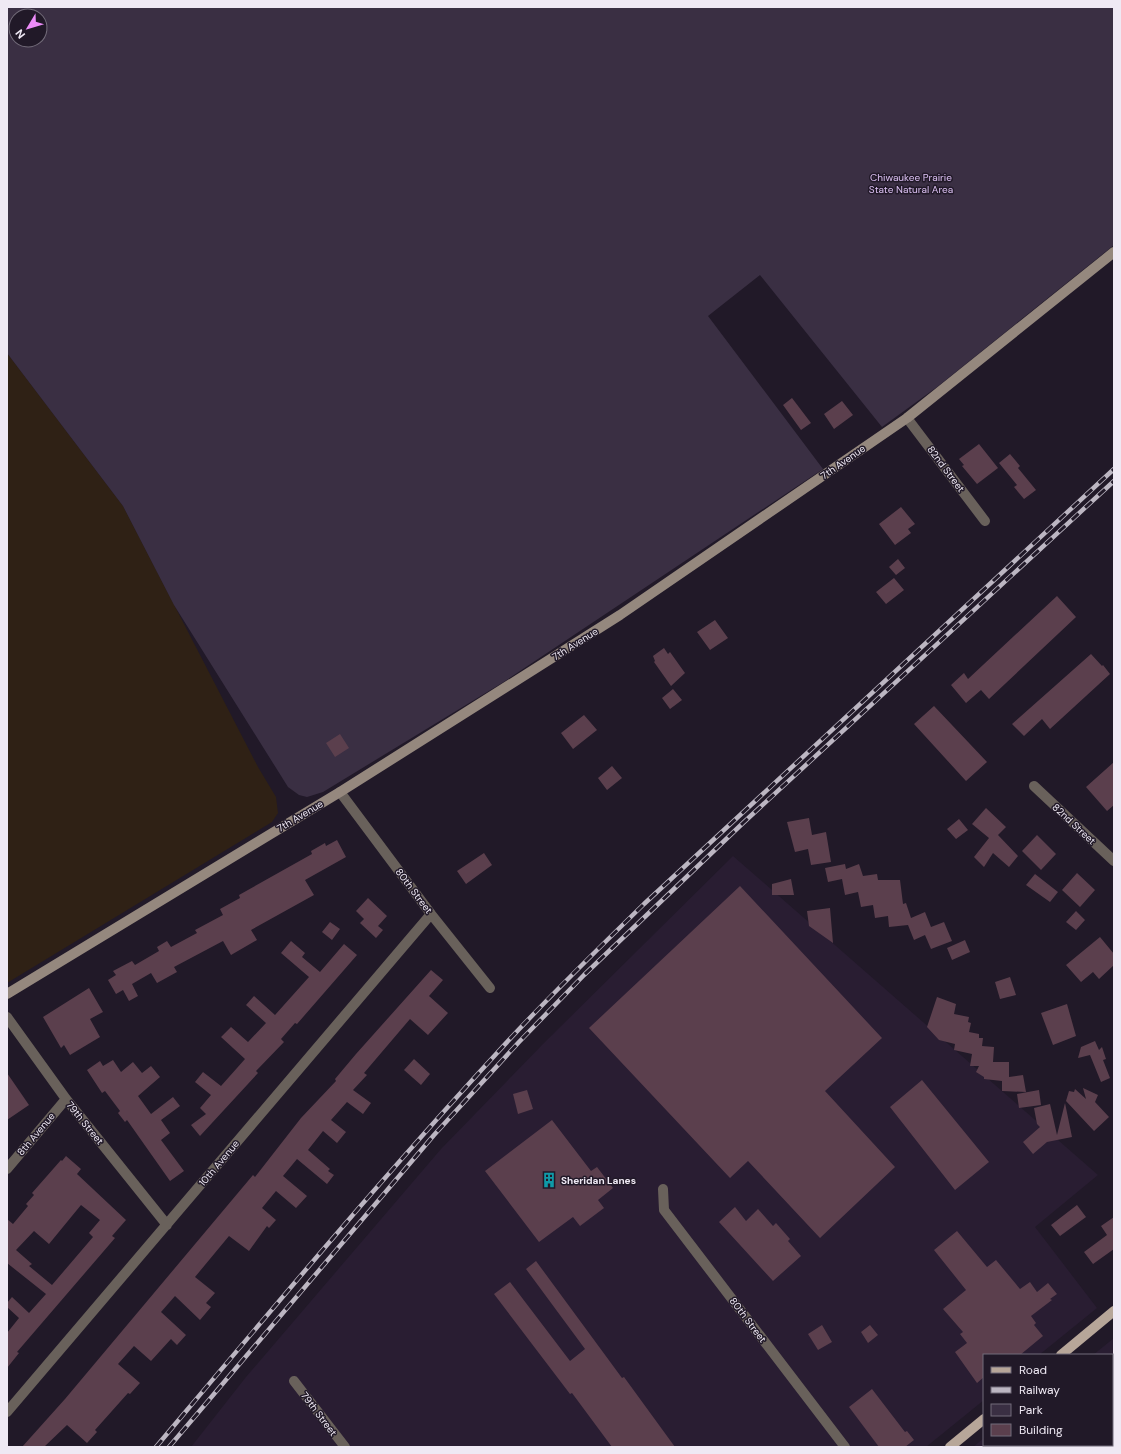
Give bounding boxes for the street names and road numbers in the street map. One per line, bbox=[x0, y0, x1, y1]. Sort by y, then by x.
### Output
street label: 7th Avenue bbox=[818, 442, 868, 482]
street label: 82nd Street bbox=[924, 443, 968, 495]
street label: 7th Avenue bbox=[550, 625, 601, 663]
street label: 7th Avenue bbox=[275, 797, 326, 835]
street label: 82nd Street bbox=[1050, 801, 1098, 847]
street label: 80th Street bbox=[393, 866, 435, 916]
street label: 79th Street bbox=[64, 1099, 106, 1147]
street label: 8th Avenue bbox=[14, 1110, 58, 1158]
street label: 10th Avenue bbox=[196, 1137, 242, 1189]
street label: 80th Street bbox=[727, 1295, 769, 1345]
street label: 79th Street bbox=[298, 1389, 340, 1439]

